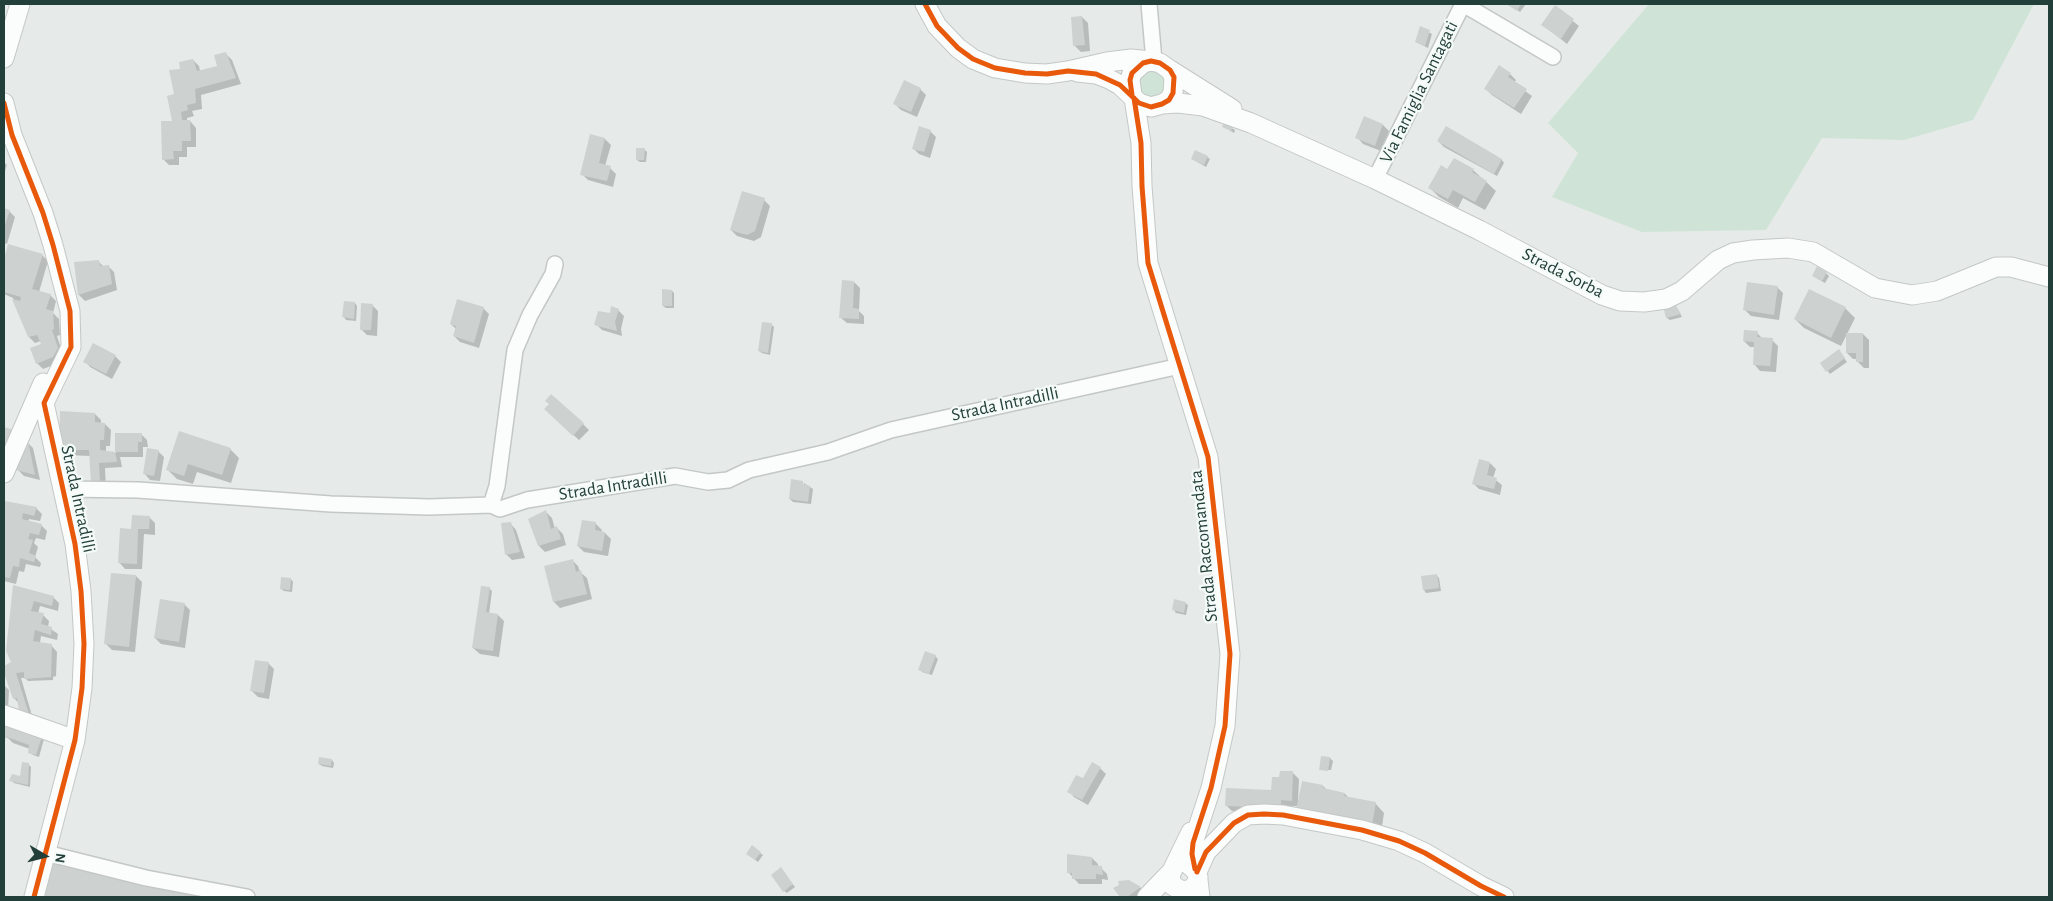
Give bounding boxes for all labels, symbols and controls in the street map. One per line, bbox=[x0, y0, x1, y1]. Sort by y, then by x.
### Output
street label: Via Famiglia Santagati bbox=[1375, 17, 1463, 167]
street label: Strada Sorba bbox=[1518, 243, 1608, 303]
street label: Strada Intradilli bbox=[949, 382, 1061, 426]
street label: Strada Intradilli bbox=[56, 443, 100, 555]
street label: Strada Intradilli bbox=[557, 467, 669, 505]
street label: Strada Raccomandata bbox=[1185, 469, 1223, 623]
north arrow bbox=[20, 831, 70, 881]
text: N bbox=[52, 852, 67, 864]

